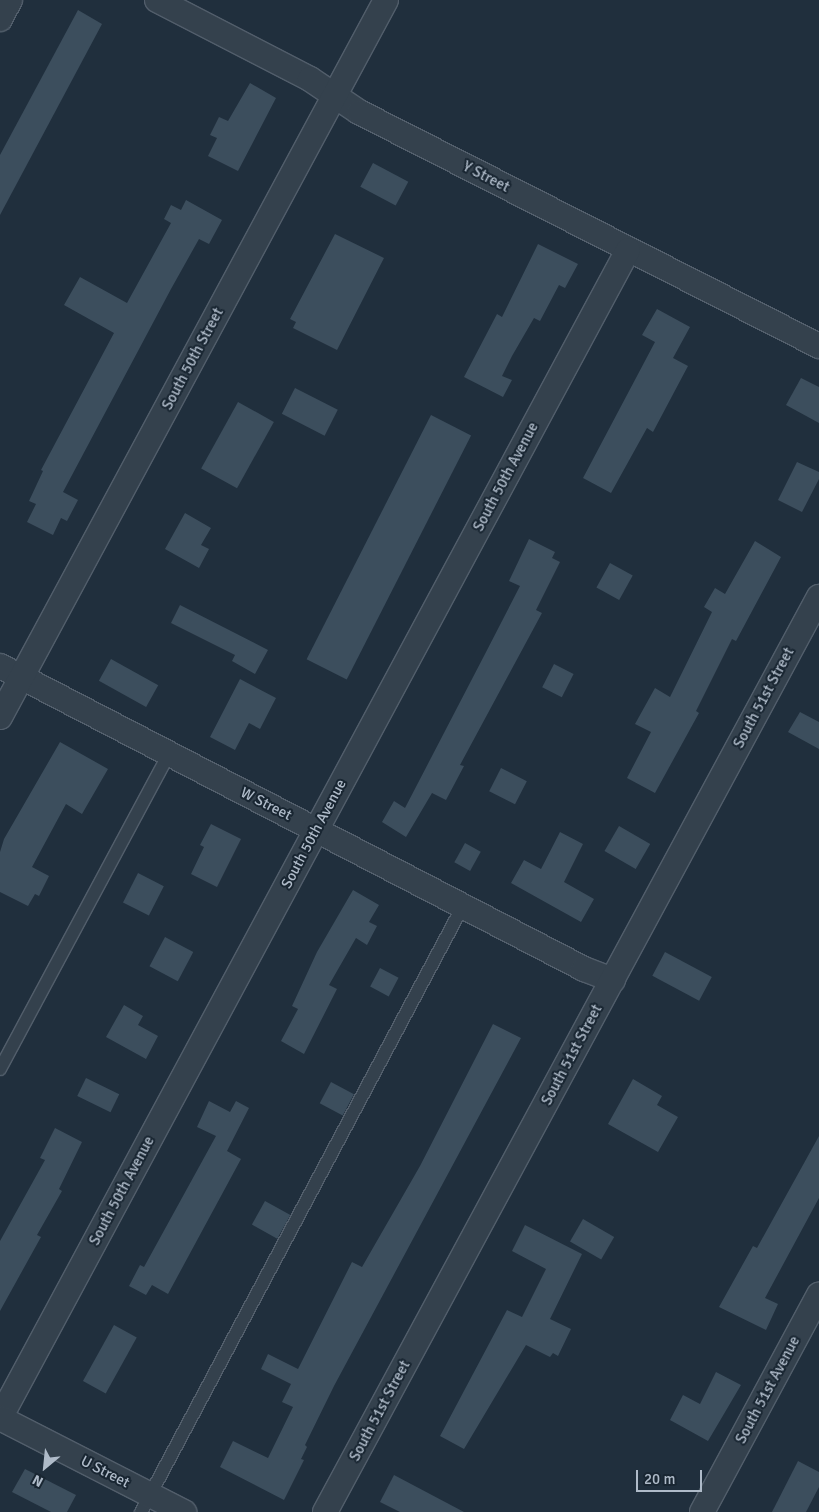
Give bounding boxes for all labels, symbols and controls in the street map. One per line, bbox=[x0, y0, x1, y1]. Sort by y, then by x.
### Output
street label: Y Street bbox=[460, 158, 512, 196]
street label: South 50th Street bbox=[159, 305, 227, 413]
street label: South 50th Avenue bbox=[470, 419, 542, 535]
street label: South 51st Street bbox=[730, 645, 798, 751]
street label: South 50th Avenue bbox=[278, 776, 350, 892]
street label: W Street bbox=[237, 783, 295, 825]
street label: South 51st Street bbox=[538, 1002, 606, 1108]
street label: South 50th Avenue bbox=[86, 1133, 158, 1249]
street label: South 51st Avenue bbox=[732, 1333, 804, 1447]
street label: South 51st Street bbox=[346, 1358, 414, 1464]
north arrow bbox=[20, 1442, 70, 1492]
street label: U Street bbox=[78, 1452, 132, 1492]
scale bar bbox=[639, 1460, 705, 1492]
text: 20 m bbox=[644, 1470, 675, 1488]
text: N bbox=[29, 1471, 46, 1490]

